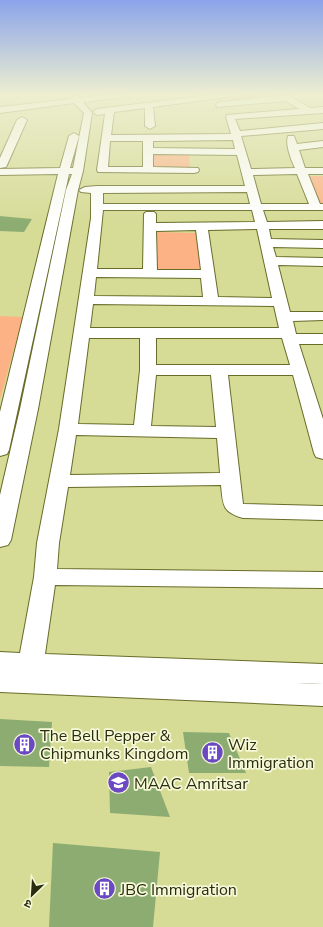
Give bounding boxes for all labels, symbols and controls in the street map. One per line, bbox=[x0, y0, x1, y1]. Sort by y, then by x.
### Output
place label: The Bell Pepper & Chipmunks Kingdom bbox=[40, 725, 188, 765]
building icon: The Bell Pepper & Chipmunks Kingdom bbox=[12, 731, 38, 757]
place label: Wiz Immigration bbox=[228, 734, 314, 774]
building icon: Wiz Immigration bbox=[199, 740, 225, 766]
school or university icon: MAAC Amritsar bbox=[105, 770, 131, 796]
place label: MAAC Amritsar bbox=[134, 773, 248, 795]
north arrow bbox=[12, 875, 52, 915]
building icon: JBC Immigration bbox=[91, 876, 117, 902]
place label: JBC Immigration bbox=[119, 879, 237, 901]
text: उ bbox=[21, 895, 34, 912]

